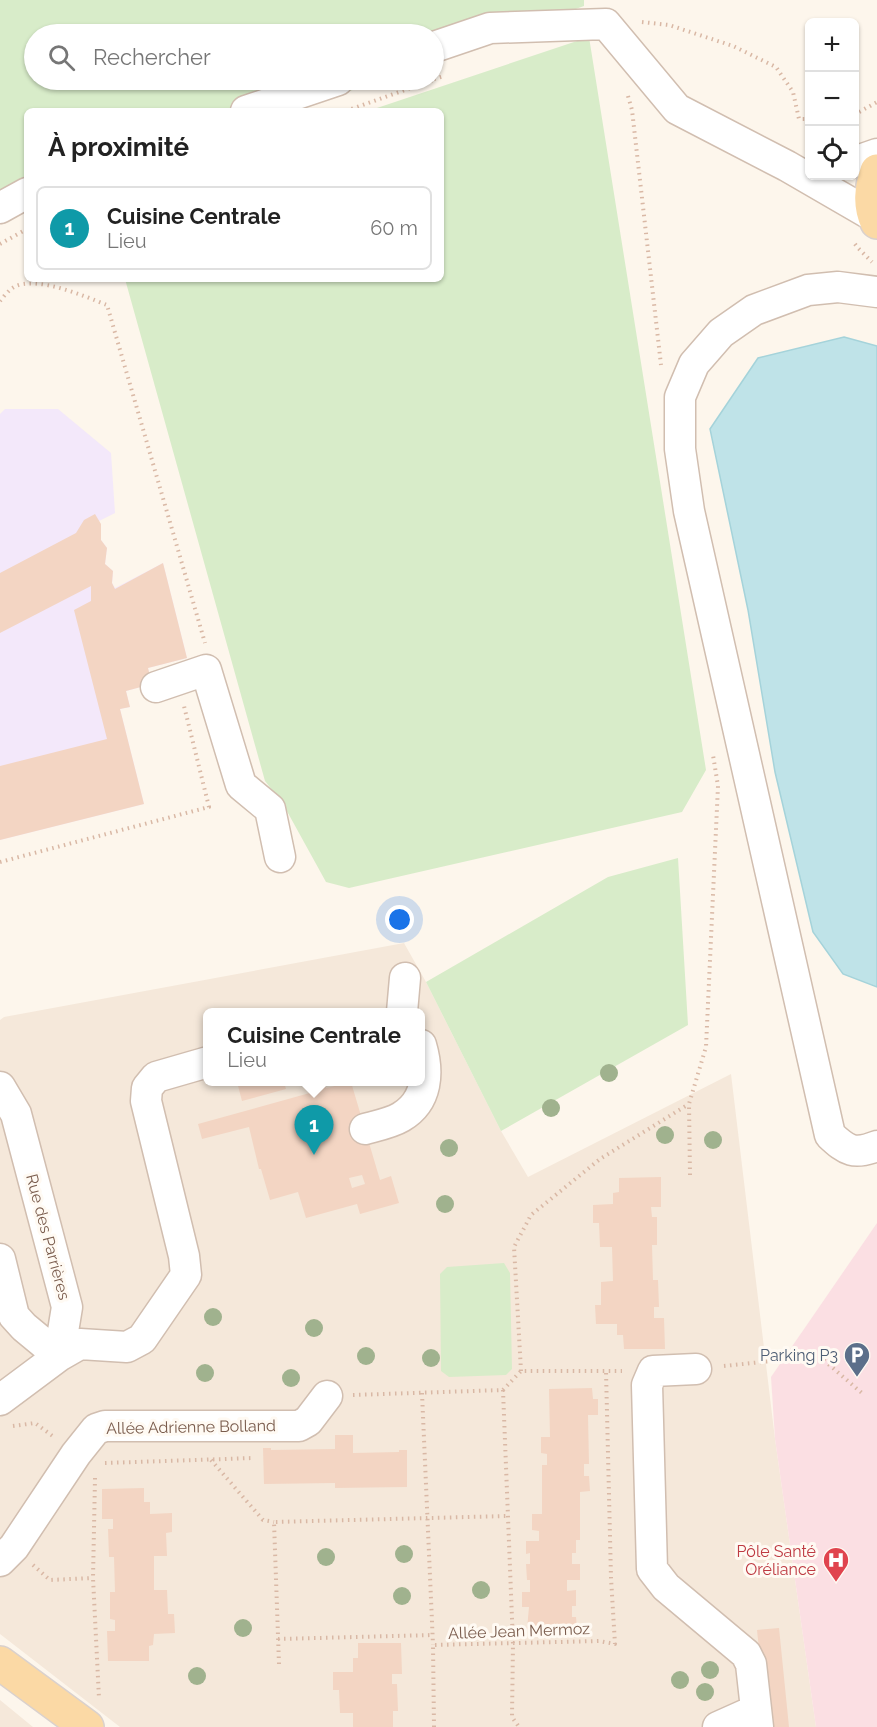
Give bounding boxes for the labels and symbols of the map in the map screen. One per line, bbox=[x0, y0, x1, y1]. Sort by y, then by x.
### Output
your location bbox=[385, 905, 414, 934]
pin: 1 bbox=[294, 1106, 334, 1155]
street label: Rue des Parrières bbox=[22, 1172, 74, 1302]
parking icon: Parking P3 bbox=[842, 1340, 872, 1378]
place label: Parking P3 bbox=[760, 1346, 838, 1365]
street label: Allée Adrienne Bolland bbox=[106, 1416, 276, 1438]
place label: Pôle Santé Oréliance bbox=[737, 1542, 816, 1579]
hospital icon: Pôle Santé Oréliance bbox=[821, 1545, 851, 1583]
street label: Allée Jean Mermoz bbox=[448, 1619, 590, 1643]

